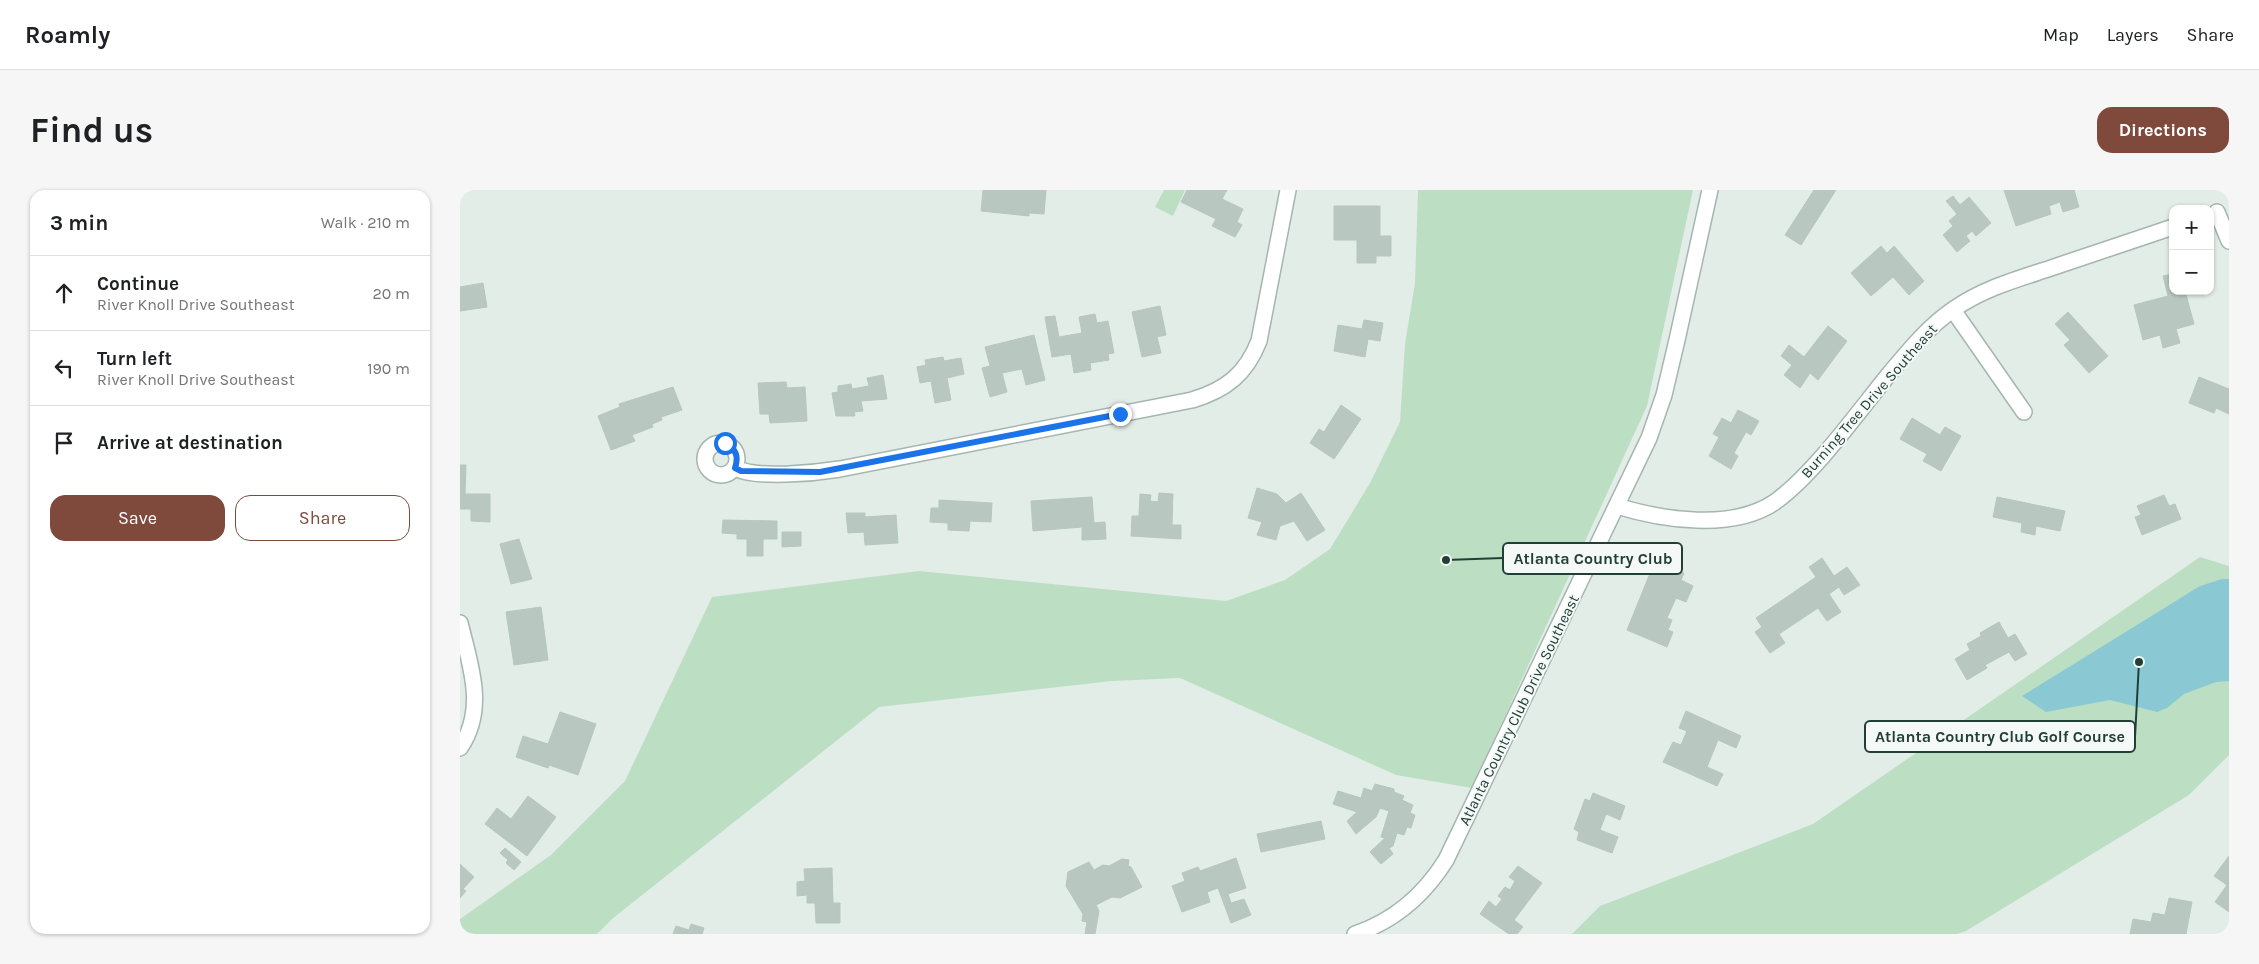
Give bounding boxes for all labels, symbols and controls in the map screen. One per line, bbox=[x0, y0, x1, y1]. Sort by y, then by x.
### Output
text: Roamly bbox=[25, 21, 110, 49]
text: Map bbox=[2043, 24, 2079, 46]
text: Layers bbox=[2107, 24, 2159, 46]
text: Share bbox=[2187, 24, 2234, 46]
button: Directions bbox=[2097, 107, 2229, 153]
text: Find us bbox=[30, 110, 153, 151]
map controls bbox=[2169, 205, 2214, 295]
button: + bbox=[2169, 205, 2214, 250]
text: 3 min bbox=[50, 211, 108, 235]
text: Walk · 210 m bbox=[321, 213, 410, 232]
button: − bbox=[2169, 250, 2214, 295]
text: Continue bbox=[97, 273, 179, 295]
icon: ahead bbox=[50, 279, 78, 307]
text: 20 m bbox=[372, 284, 410, 303]
text: River Knoll Drive Southeast bbox=[97, 295, 295, 314]
street label: Burning Tree Drive Southeast bbox=[1797, 320, 1941, 482]
text: Turn left bbox=[97, 348, 172, 370]
icon: left bbox=[50, 354, 78, 382]
text: 190 m bbox=[367, 359, 410, 378]
text: River Knoll Drive Southeast bbox=[97, 370, 295, 389]
route end bbox=[1109, 403, 1132, 426]
icon: arrive bbox=[50, 429, 78, 457]
text: Arrive at destination bbox=[97, 432, 283, 454]
route start bbox=[714, 432, 737, 455]
button: Save bbox=[50, 495, 225, 541]
button: Share bbox=[235, 495, 410, 541]
callout: Atlanta Country Club bbox=[1503, 543, 1682, 574]
text: Atlanta Country Club bbox=[1514, 549, 1673, 568]
street label: Atlanta Country Club Drive Southeast bbox=[1455, 591, 1583, 828]
callout: Atlanta Country Club Golf Course bbox=[1865, 721, 2135, 752]
text: Atlanta Country Club Golf Course bbox=[1875, 727, 2125, 746]

